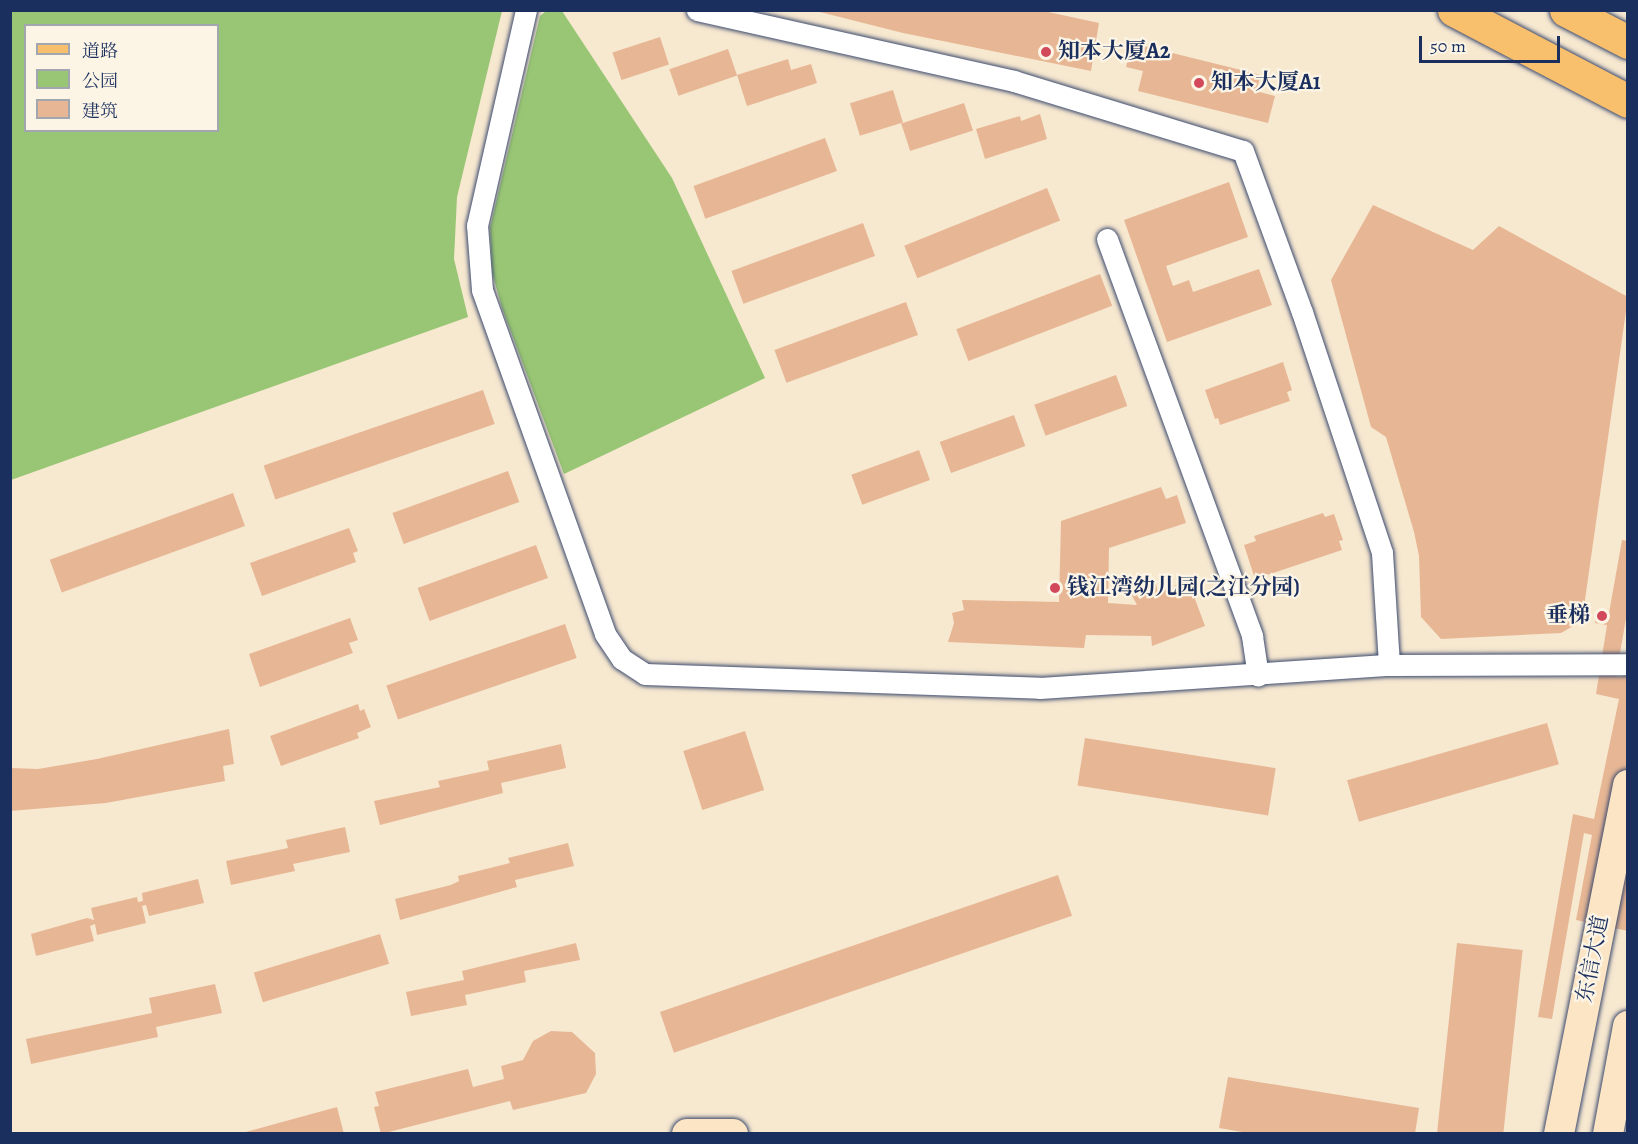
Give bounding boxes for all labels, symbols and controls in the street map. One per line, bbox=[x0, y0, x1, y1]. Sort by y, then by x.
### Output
legend bbox=[24, 24, 219, 132]
scale bar bbox=[1422, 24, 1563, 62]
text: 50 m bbox=[1430, 34, 1466, 58]
text: 道路 bbox=[82, 39, 118, 63]
place label: 知本大厦A2 bbox=[1058, 39, 1170, 65]
marker: 知本大厦A2 bbox=[1039, 45, 1053, 59]
text: 公园 bbox=[82, 69, 118, 93]
place label: 知本大厦A1 bbox=[1211, 70, 1321, 96]
marker: 知本大厦A1 bbox=[1192, 76, 1206, 90]
text: 建筑 bbox=[82, 99, 118, 123]
place label: 钱江湾幼儿园(之江分园) bbox=[1067, 575, 1300, 601]
marker: 钱江湾幼儿园(之江分园) bbox=[1048, 581, 1062, 595]
place label: 垂梯 bbox=[1546, 603, 1590, 629]
marker: 垂梯 bbox=[1595, 609, 1609, 623]
street label: 东信大道 bbox=[1572, 913, 1614, 1005]

